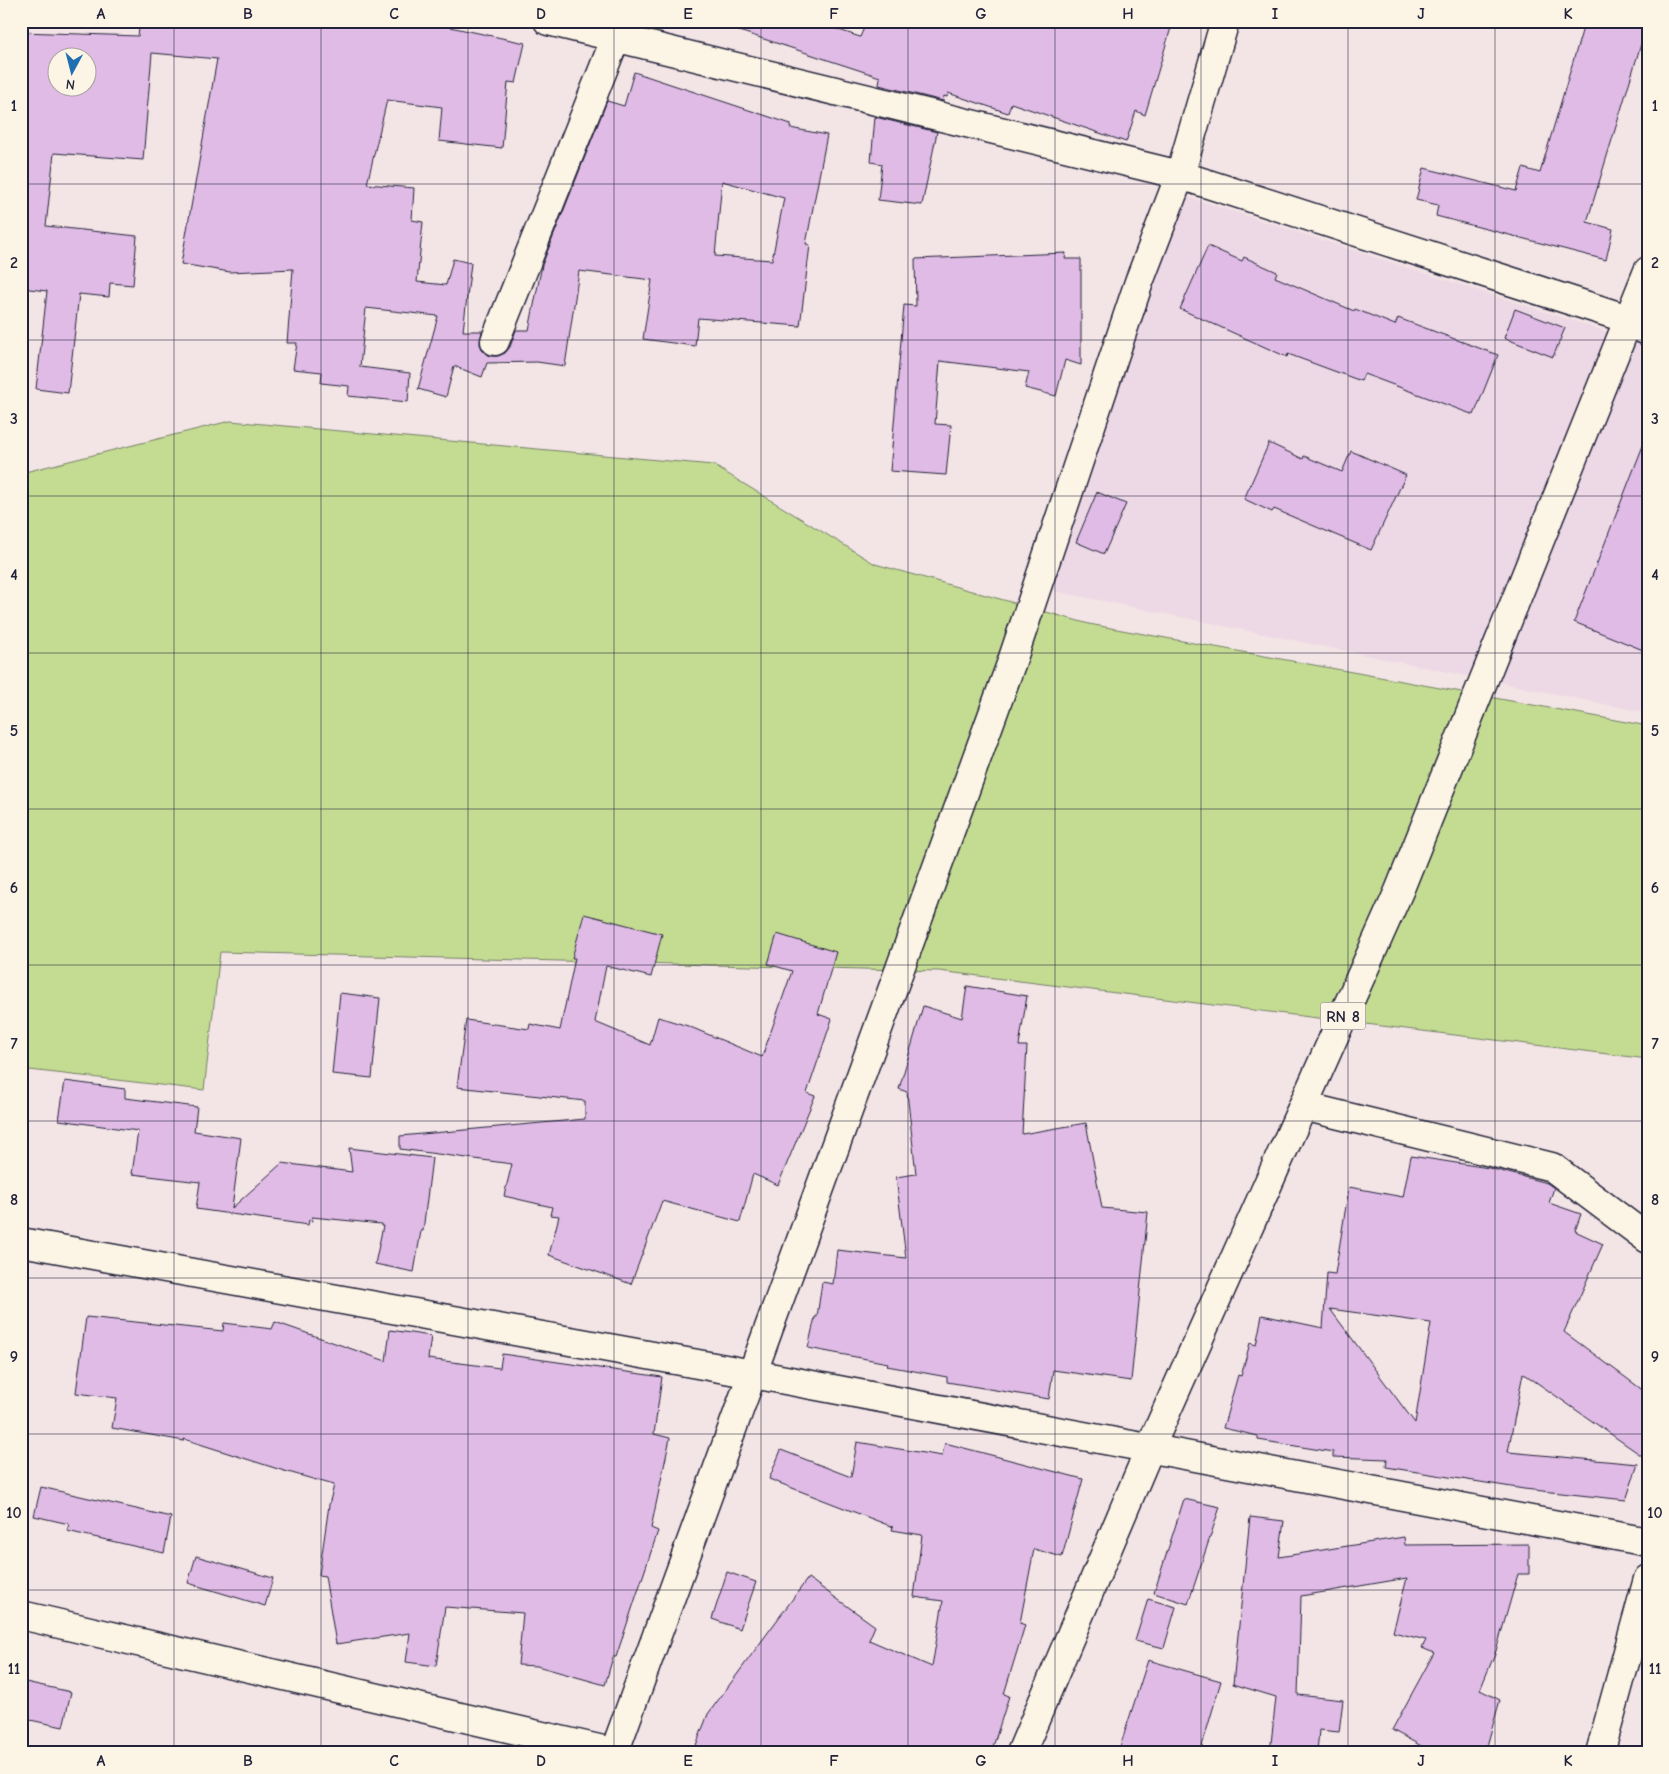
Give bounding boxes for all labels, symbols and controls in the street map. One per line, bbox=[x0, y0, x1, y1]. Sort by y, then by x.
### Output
text: A bbox=[97, 5, 106, 23]
text: B bbox=[243, 5, 253, 23]
text: C bbox=[389, 5, 399, 23]
text: D bbox=[536, 5, 546, 23]
text: E bbox=[683, 5, 693, 23]
text: F bbox=[829, 5, 839, 23]
text: G bbox=[975, 5, 987, 23]
text: H bbox=[1122, 5, 1134, 23]
text: I bbox=[1272, 5, 1278, 23]
text: J bbox=[1417, 5, 1425, 23]
text: K bbox=[1563, 5, 1573, 23]
north arrow bbox=[48, 48, 98, 98]
text: N bbox=[65, 75, 76, 93]
text: 1 bbox=[11, 97, 17, 115]
text: 1 bbox=[1652, 97, 1658, 115]
text: 2 bbox=[10, 254, 18, 272]
text: 2 bbox=[1651, 254, 1659, 272]
text: 3 bbox=[10, 410, 18, 428]
text: 3 bbox=[1651, 410, 1659, 428]
text: 4 bbox=[10, 566, 18, 584]
text: 4 bbox=[1651, 566, 1659, 584]
text: 5 bbox=[10, 722, 18, 740]
text: 5 bbox=[1651, 722, 1659, 740]
text: 6 bbox=[10, 879, 18, 897]
text: 6 bbox=[1651, 879, 1659, 897]
road number: RN 8 bbox=[1320, 1002, 1366, 1030]
text: 7 bbox=[10, 1035, 18, 1053]
text: 7 bbox=[1651, 1035, 1659, 1053]
text: 8 bbox=[10, 1191, 18, 1209]
text: 8 bbox=[1651, 1191, 1659, 1209]
text: 9 bbox=[10, 1348, 18, 1366]
text: 9 bbox=[1651, 1348, 1659, 1366]
text: 10 bbox=[6, 1504, 22, 1522]
text: 10 bbox=[1647, 1504, 1663, 1522]
text: 11 bbox=[8, 1660, 20, 1678]
text: 11 bbox=[1649, 1660, 1661, 1678]
text: A bbox=[97, 1752, 106, 1770]
text: B bbox=[243, 1752, 253, 1770]
text: C bbox=[389, 1752, 399, 1770]
text: D bbox=[536, 1752, 546, 1770]
text: E bbox=[683, 1752, 693, 1770]
text: F bbox=[829, 1752, 839, 1770]
text: G bbox=[975, 1752, 987, 1770]
text: H bbox=[1122, 1752, 1134, 1770]
text: I bbox=[1272, 1752, 1278, 1770]
text: J bbox=[1417, 1752, 1425, 1770]
text: K bbox=[1563, 1752, 1573, 1770]

